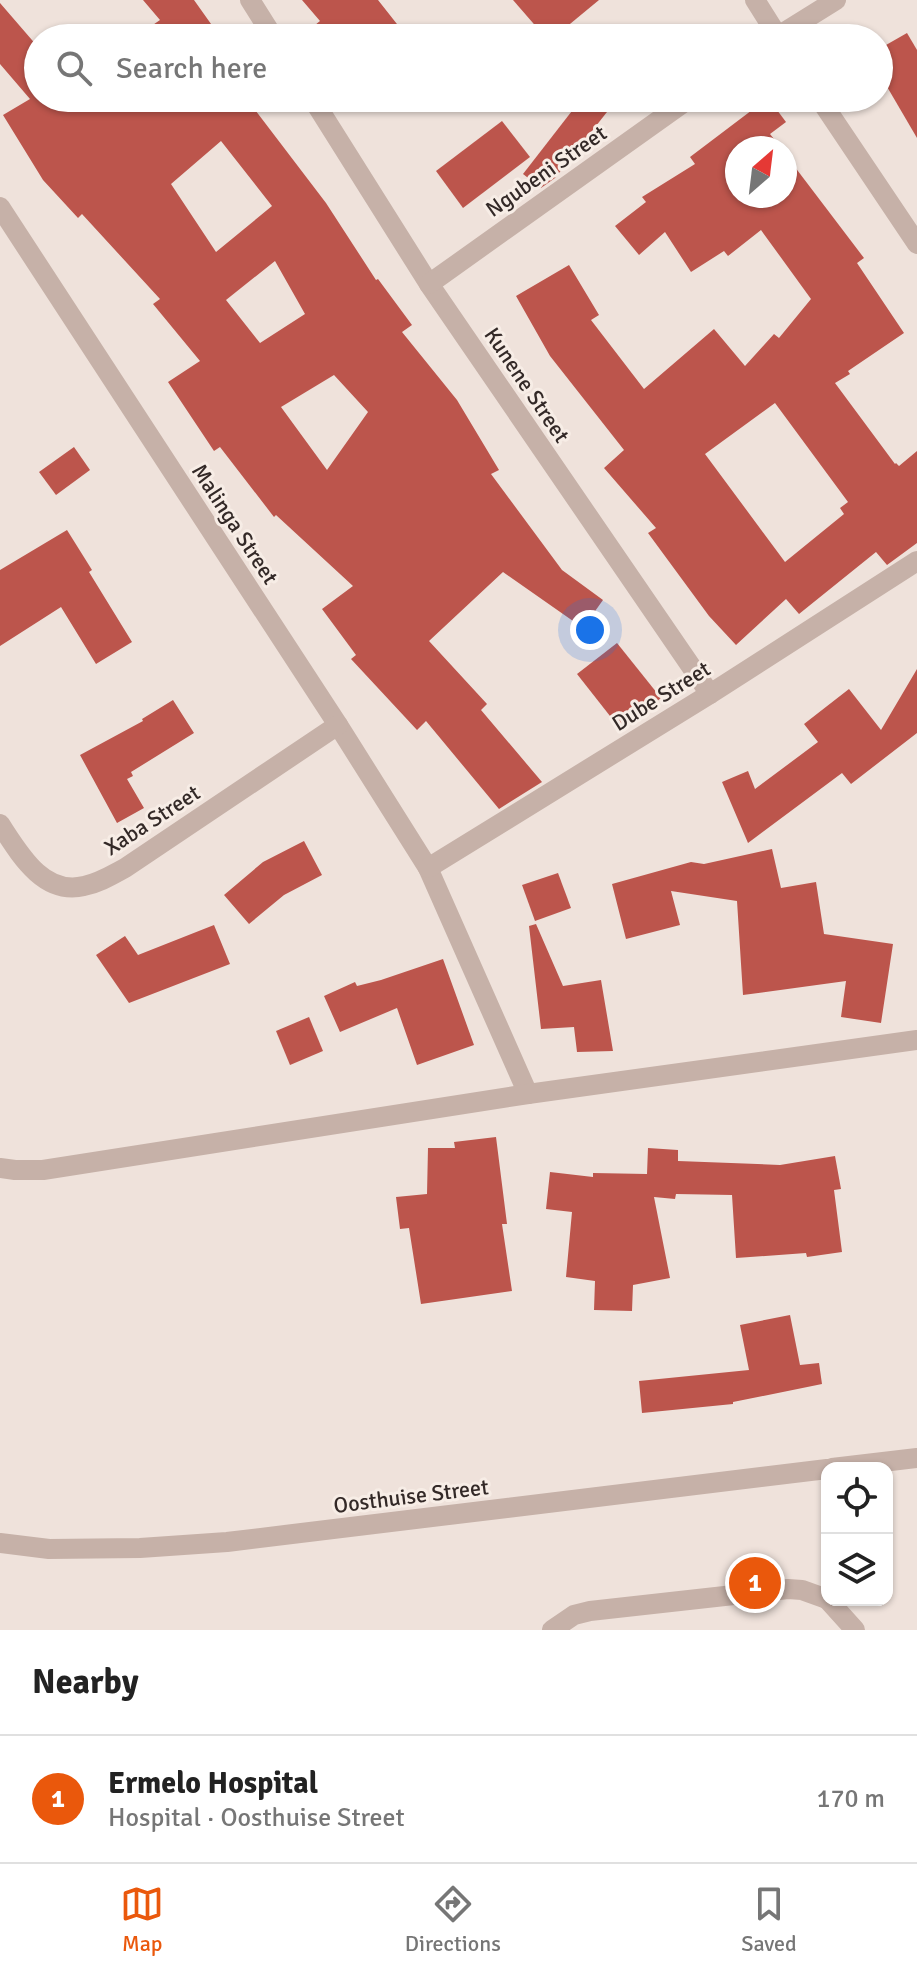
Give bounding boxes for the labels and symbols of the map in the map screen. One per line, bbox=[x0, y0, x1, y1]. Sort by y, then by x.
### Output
street label: Ngubeni Street bbox=[480, 119, 612, 223]
north arrow bbox=[725, 136, 797, 208]
street label: Kunene Street bbox=[479, 322, 576, 448]
street label: Malinga Street bbox=[186, 459, 284, 590]
your location bbox=[570, 610, 610, 650]
street label: Dube Street bbox=[607, 655, 715, 737]
street label: Xaba Street bbox=[99, 779, 205, 861]
street label: Oosthuise Street bbox=[332, 1473, 490, 1519]
pin: 1 bbox=[729, 1553, 781, 1613]

